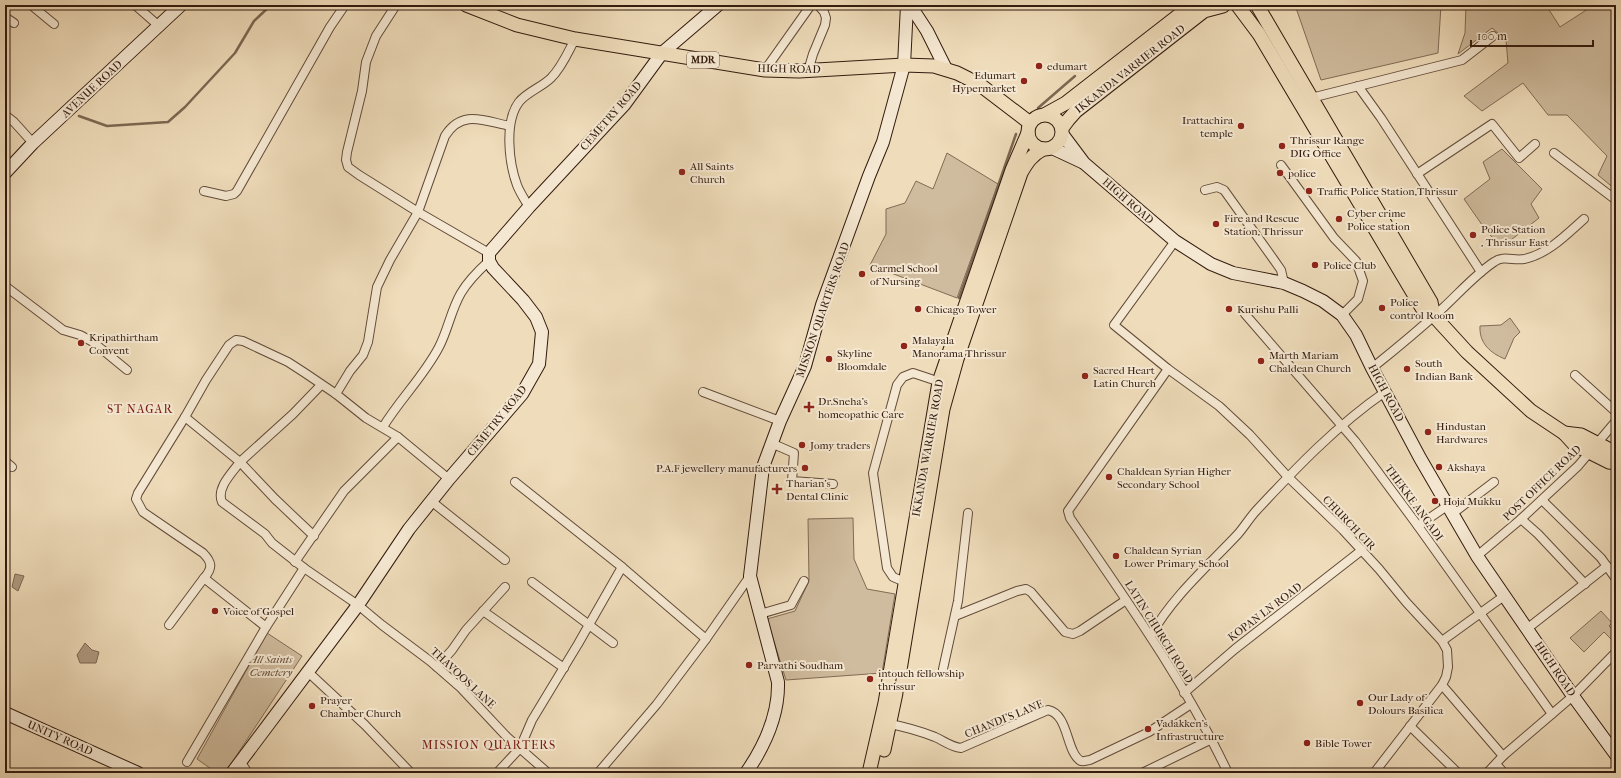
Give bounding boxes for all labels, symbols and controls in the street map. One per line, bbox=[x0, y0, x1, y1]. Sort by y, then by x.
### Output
street label: IKKANDA VARRIER ROAD bbox=[1072, 22, 1188, 116]
scale bar bbox=[1471, 22, 1593, 48]
text: 100 m bbox=[1477, 29, 1507, 43]
road number: MDR bbox=[687, 52, 719, 68]
street label: AVENUE ROAD bbox=[58, 58, 125, 121]
place label: edumart bbox=[1047, 60, 1088, 73]
marker: edumart bbox=[1034, 61, 1044, 71]
street label: HIGH ROAD bbox=[757, 62, 821, 76]
place label: Edumart Hypermarket bbox=[952, 69, 1016, 95]
marker: Edumart Hypermarket bbox=[1019, 76, 1029, 86]
street label: CEMETRY ROAD bbox=[577, 79, 645, 153]
place label: Irattachira temple bbox=[1182, 114, 1234, 140]
marker: Irattachira temple bbox=[1236, 121, 1246, 131]
place label: Thrissur Range DIG Office bbox=[1290, 134, 1365, 160]
marker: Thrissur Range DIG Office bbox=[1277, 141, 1287, 151]
place label: All Saints Church bbox=[689, 160, 734, 186]
marker: All Saints Church bbox=[677, 167, 687, 177]
place label: police bbox=[1287, 167, 1317, 180]
marker: police bbox=[1275, 168, 1285, 178]
street label: HIGH ROAD bbox=[1100, 175, 1156, 227]
place label: Traffic Police Station,Thrissur bbox=[1317, 185, 1458, 198]
marker: Traffic Police Station,Thrissur bbox=[1304, 186, 1314, 196]
place label: Cyber crime Police station bbox=[1347, 207, 1410, 233]
place label: Fire and Rescue Station, Thrissur bbox=[1224, 212, 1303, 238]
marker: Cyber crime Police station bbox=[1334, 214, 1344, 224]
marker: Fire and Rescue Station, Thrissur bbox=[1211, 219, 1221, 229]
place label: Police Station , Thrissur East bbox=[1481, 223, 1549, 249]
marker: Police Station , Thrissur East bbox=[1468, 230, 1478, 240]
street label: MISSION QUARTERS ROAD bbox=[794, 240, 852, 380]
place label: Police Club bbox=[1323, 259, 1376, 272]
marker: Police Club bbox=[1310, 260, 1320, 270]
place label: Carmel School of Nursing bbox=[870, 262, 938, 288]
marker: Carmel School of Nursing bbox=[857, 269, 867, 279]
place label: Police control Room bbox=[1390, 296, 1455, 322]
place label: Chicago Tower bbox=[926, 303, 997, 316]
place label: Kurishu Palli bbox=[1237, 303, 1299, 316]
marker: Police control Room bbox=[1377, 303, 1387, 313]
marker: Chicago Tower bbox=[913, 304, 923, 314]
marker: Kurishu Palli bbox=[1224, 304, 1234, 314]
place label: Kripathirtham Convent bbox=[89, 331, 159, 357]
place label: Malayala Manorama Thrissur bbox=[912, 334, 1006, 360]
marker: Kripathirtham Convent bbox=[76, 338, 86, 348]
marker: Malayala Manorama Thrissur bbox=[899, 341, 909, 351]
place label: Skyline Bloomdale bbox=[837, 347, 887, 373]
place label: Marth Mariam Chaldean Church bbox=[1269, 349, 1352, 375]
marker: Skyline Bloomdale bbox=[824, 354, 834, 364]
marker: Marth Mariam Chaldean Church bbox=[1256, 356, 1266, 366]
place label: South Indian Bank bbox=[1415, 357, 1473, 383]
street label: HIGH ROAD bbox=[1365, 362, 1407, 424]
place label: Sacred Heart Latin Church bbox=[1093, 364, 1157, 390]
marker: South Indian Bank bbox=[1402, 364, 1412, 374]
marker: Sacred Heart Latin Church bbox=[1080, 371, 1090, 381]
street label: IKKANDA WARRIER ROAD bbox=[909, 378, 947, 518]
street label: CEMETRY ROAD bbox=[464, 383, 530, 459]
place label: Dr.Sneha's homeopathic Care bbox=[818, 395, 904, 421]
marker: Dr.Sneha's homeopathic Care bbox=[803, 401, 815, 413]
district label: ST NAGAR bbox=[107, 402, 173, 416]
place label: Hindustan Hardwares bbox=[1436, 420, 1488, 446]
marker: Hindustan Hardwares bbox=[1423, 427, 1433, 437]
place label: Jomy traders bbox=[809, 439, 870, 452]
marker: Jomy traders bbox=[797, 440, 807, 450]
street label: POST OFFICE ROAD bbox=[1500, 442, 1584, 524]
place label: Akshaya bbox=[1446, 461, 1487, 474]
place label: P.A.F jewellery manufacturers bbox=[656, 462, 797, 475]
street label: THEKKE ANGADI bbox=[1382, 462, 1446, 544]
marker: Akshaya bbox=[1434, 462, 1444, 472]
marker: P.A.F jewellery manufacturers bbox=[800, 463, 810, 473]
place label: Chaldean Syrian Higher Secondary School bbox=[1117, 465, 1231, 491]
marker: Chaldean Syrian Higher Secondary School bbox=[1104, 472, 1114, 482]
place label: Tharian's Dental Clinic bbox=[786, 477, 849, 503]
marker: Tharian's Dental Clinic bbox=[771, 483, 783, 495]
street label: CHURCH CIR bbox=[1320, 493, 1379, 554]
place label: Hoja Mukku bbox=[1443, 495, 1502, 508]
marker: Hoja Mukku bbox=[1430, 496, 1440, 506]
place label: Chaldean Syrian Lower Primary School bbox=[1124, 544, 1229, 570]
marker: Chaldean Syrian Lower Primary School bbox=[1111, 551, 1121, 561]
street label: LATIN CHURCH ROAD bbox=[1122, 578, 1196, 686]
street label: KOPAN LN ROAD bbox=[1225, 580, 1305, 644]
place label: Voice of Gospel bbox=[222, 605, 294, 618]
marker: Voice of Gospel bbox=[210, 606, 220, 616]
street label: HIGH ROAD bbox=[1532, 639, 1578, 699]
street label: THAVOOS LANE bbox=[428, 645, 498, 712]
park label: All Saints Cemetery bbox=[248, 653, 293, 679]
place label: Parvathi Soudham bbox=[757, 659, 844, 672]
marker: Parvathi Soudham bbox=[744, 660, 754, 670]
place label: intouch fellowship thrissur bbox=[878, 667, 964, 693]
marker: intouch fellowship thrissur bbox=[865, 674, 875, 684]
place label: Our Lady of Dolours Basilica bbox=[1368, 691, 1444, 717]
place label: Prayer Chamber Church bbox=[320, 694, 402, 720]
street label: CHANDI'S LANE bbox=[963, 697, 1045, 741]
marker: Our Lady of Dolours Basilica bbox=[1355, 698, 1365, 708]
marker: Prayer Chamber Church bbox=[307, 701, 317, 711]
place label: Vadakken's Infrastructure bbox=[1155, 717, 1225, 743]
street label: UNITY ROAD bbox=[25, 718, 95, 758]
marker: Vadakken's Infrastructure bbox=[1143, 724, 1153, 734]
place label: Bible Tower bbox=[1315, 737, 1372, 750]
district label: MISSION QUARTERS bbox=[422, 738, 556, 752]
marker: Bible Tower bbox=[1302, 738, 1312, 748]

